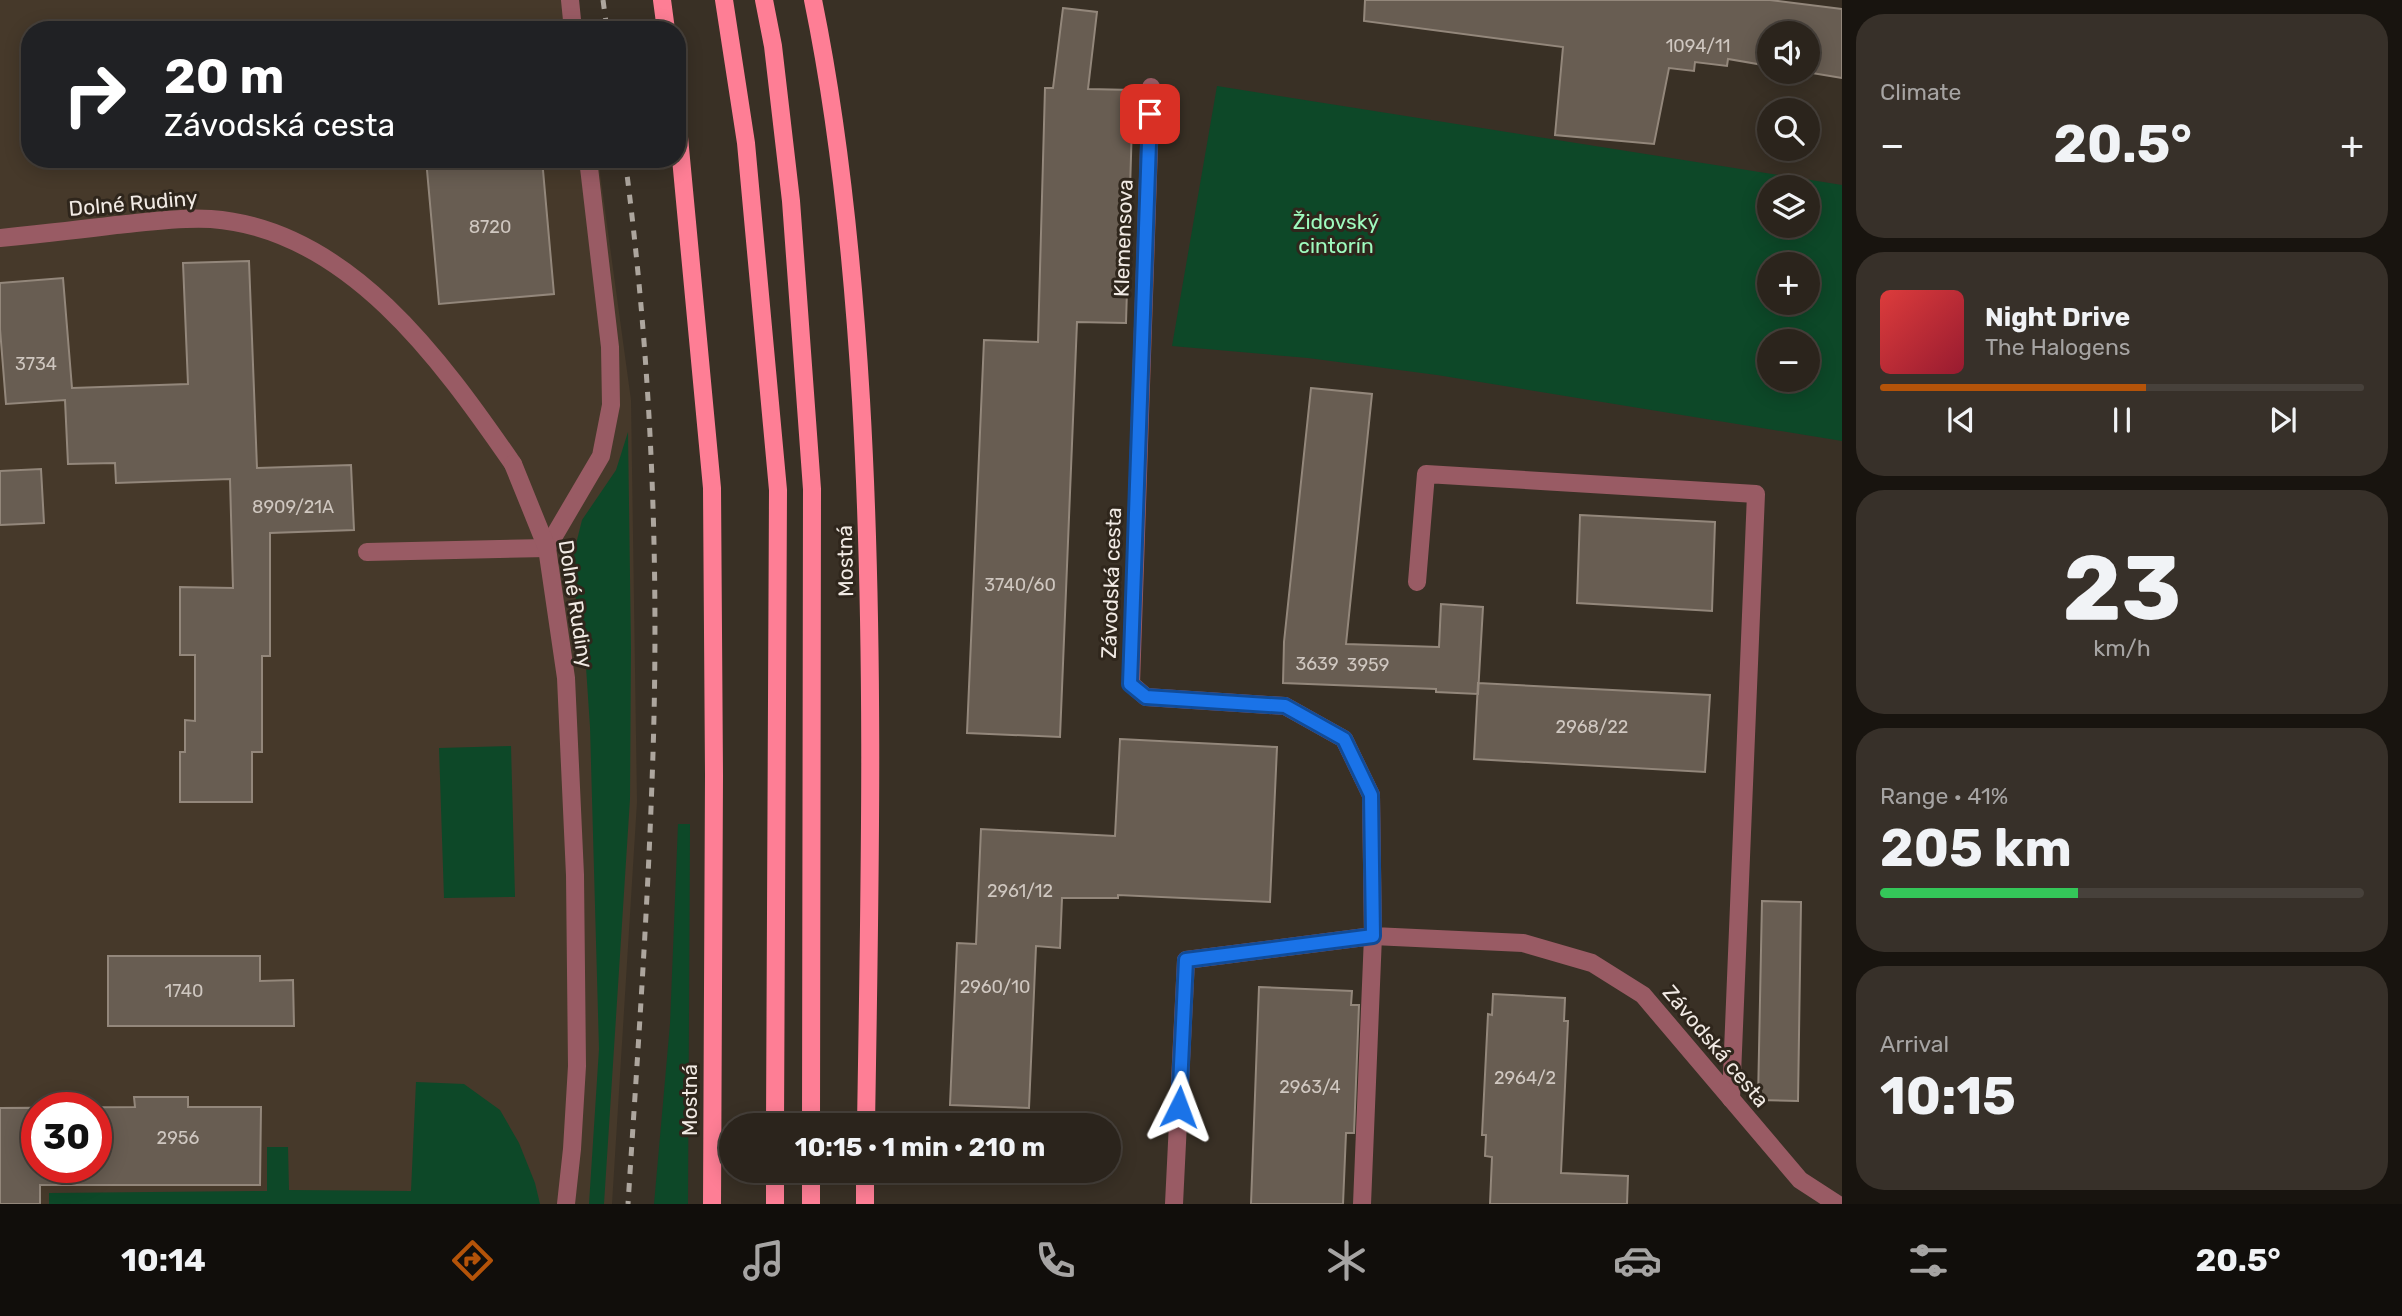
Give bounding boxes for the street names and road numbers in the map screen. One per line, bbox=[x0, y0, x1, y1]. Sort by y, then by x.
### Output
street label: Klemensova bbox=[1108, 179, 1138, 297]
street label: Dolné Rudiny bbox=[68, 185, 199, 221]
street label: Závodská cesta bbox=[1096, 507, 1126, 659]
street label: Mostná bbox=[832, 525, 858, 597]
street label: Dolné Rudiny bbox=[554, 538, 599, 670]
street label: Závodská cesta bbox=[1658, 980, 1774, 1112]
street label: Mostná bbox=[677, 1064, 702, 1136]

